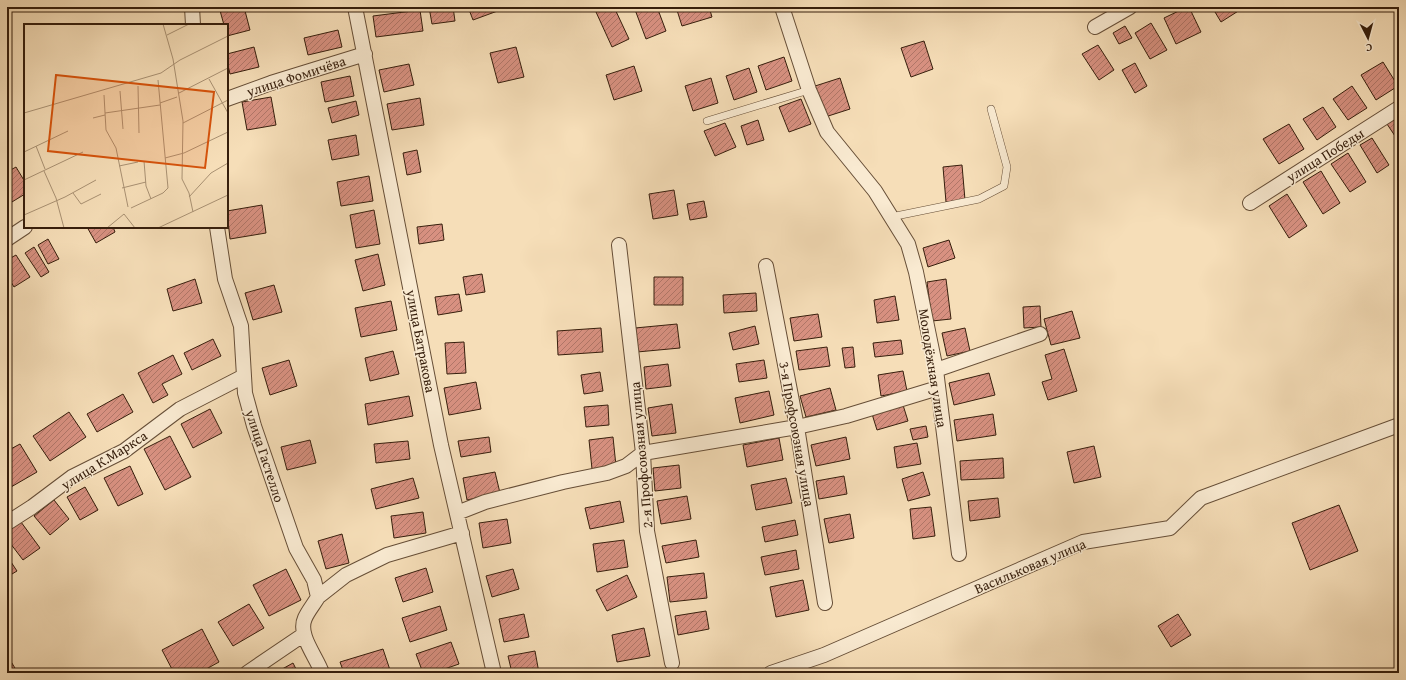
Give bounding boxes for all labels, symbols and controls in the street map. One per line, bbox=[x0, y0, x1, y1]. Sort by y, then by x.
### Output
north arrow bbox=[1348, 18, 1388, 58]
inset map bbox=[24, 24, 228, 228]
text: С bbox=[1365, 40, 1373, 56]
street label: улица Фомичёва bbox=[243, 50, 348, 102]
street label: улица Победы bbox=[1281, 123, 1368, 187]
street label: улица Батракова bbox=[401, 287, 441, 394]
street label: Молодёжная улица bbox=[914, 307, 952, 429]
street label: 3-я Профсоюзная улица bbox=[774, 360, 820, 509]
street label: 2-я Профсоюзная улица bbox=[625, 381, 657, 529]
street label: улица Гастелло bbox=[240, 406, 289, 505]
street label: улица К.Маркса bbox=[56, 425, 151, 495]
street label: Васильковая улица bbox=[971, 533, 1089, 599]

